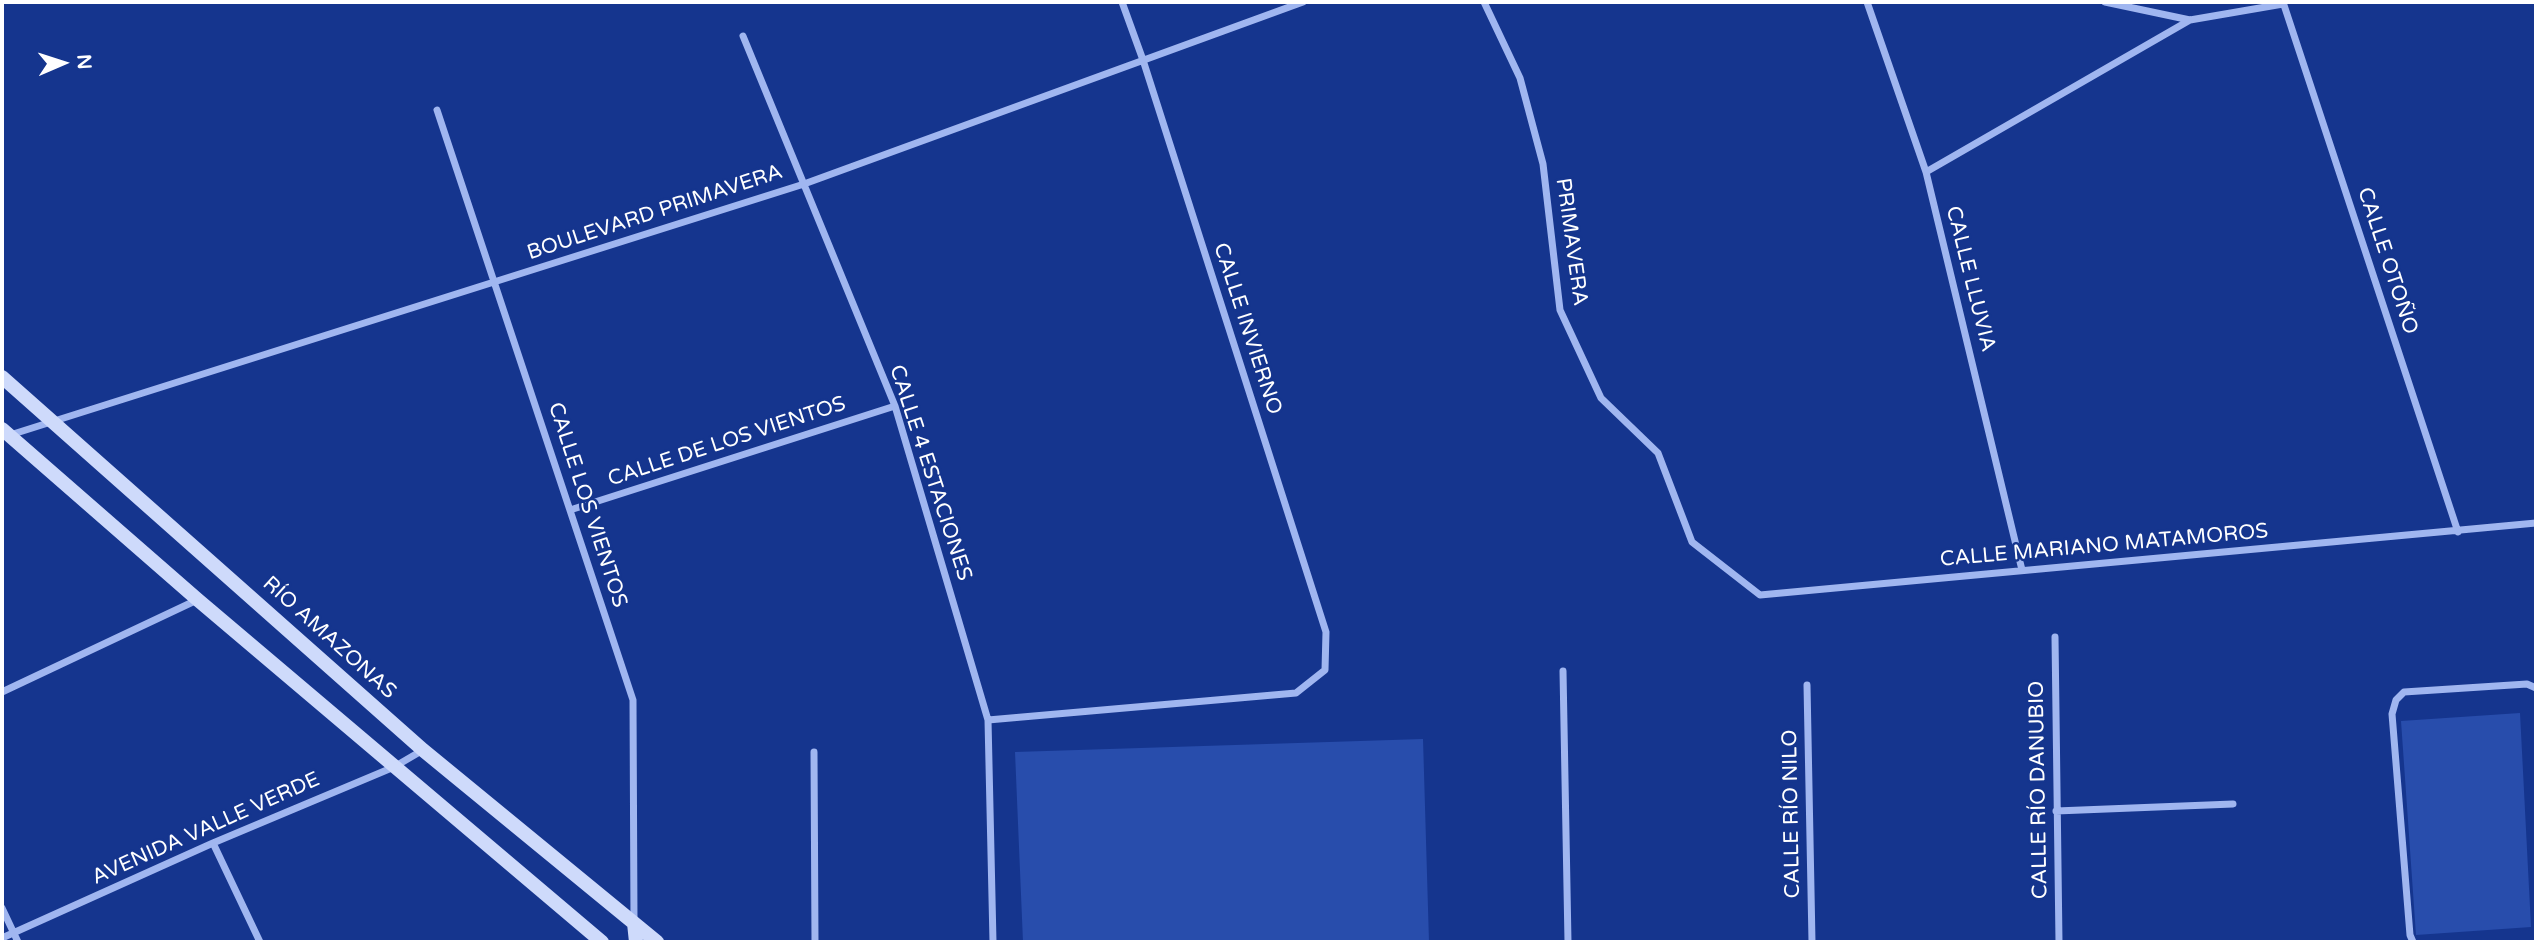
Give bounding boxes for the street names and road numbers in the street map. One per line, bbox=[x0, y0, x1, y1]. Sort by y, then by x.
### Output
street label: BOULEVARD PRIMAVERA bbox=[524, 160, 786, 266]
street label: PRIMAVERA bbox=[1550, 177, 1592, 307]
street label: CALLE OTOÑO bbox=[2351, 184, 2423, 338]
street label: CALLE LLUVIA bbox=[1940, 204, 2000, 354]
street label: CALLE INVIERNO bbox=[1207, 240, 1287, 418]
street label: CALLE 4 ESTACIONES bbox=[883, 362, 977, 584]
street label: CALLE DE LOS VIENTOS bbox=[605, 392, 849, 492]
street label: CALLE LOS VIENTOS bbox=[542, 399, 632, 611]
street label: CALLE MARIANO MATAMOROS bbox=[1939, 519, 2269, 573]
street label: RÍO AMAZONAS bbox=[257, 571, 401, 705]
street label: CALLE RÍO DANUBIO bbox=[2024, 681, 2054, 899]
street label: CALLE RÍO NILO bbox=[1778, 729, 1806, 899]
street label: AVENIDA VALLE VERDE bbox=[88, 767, 324, 891]

